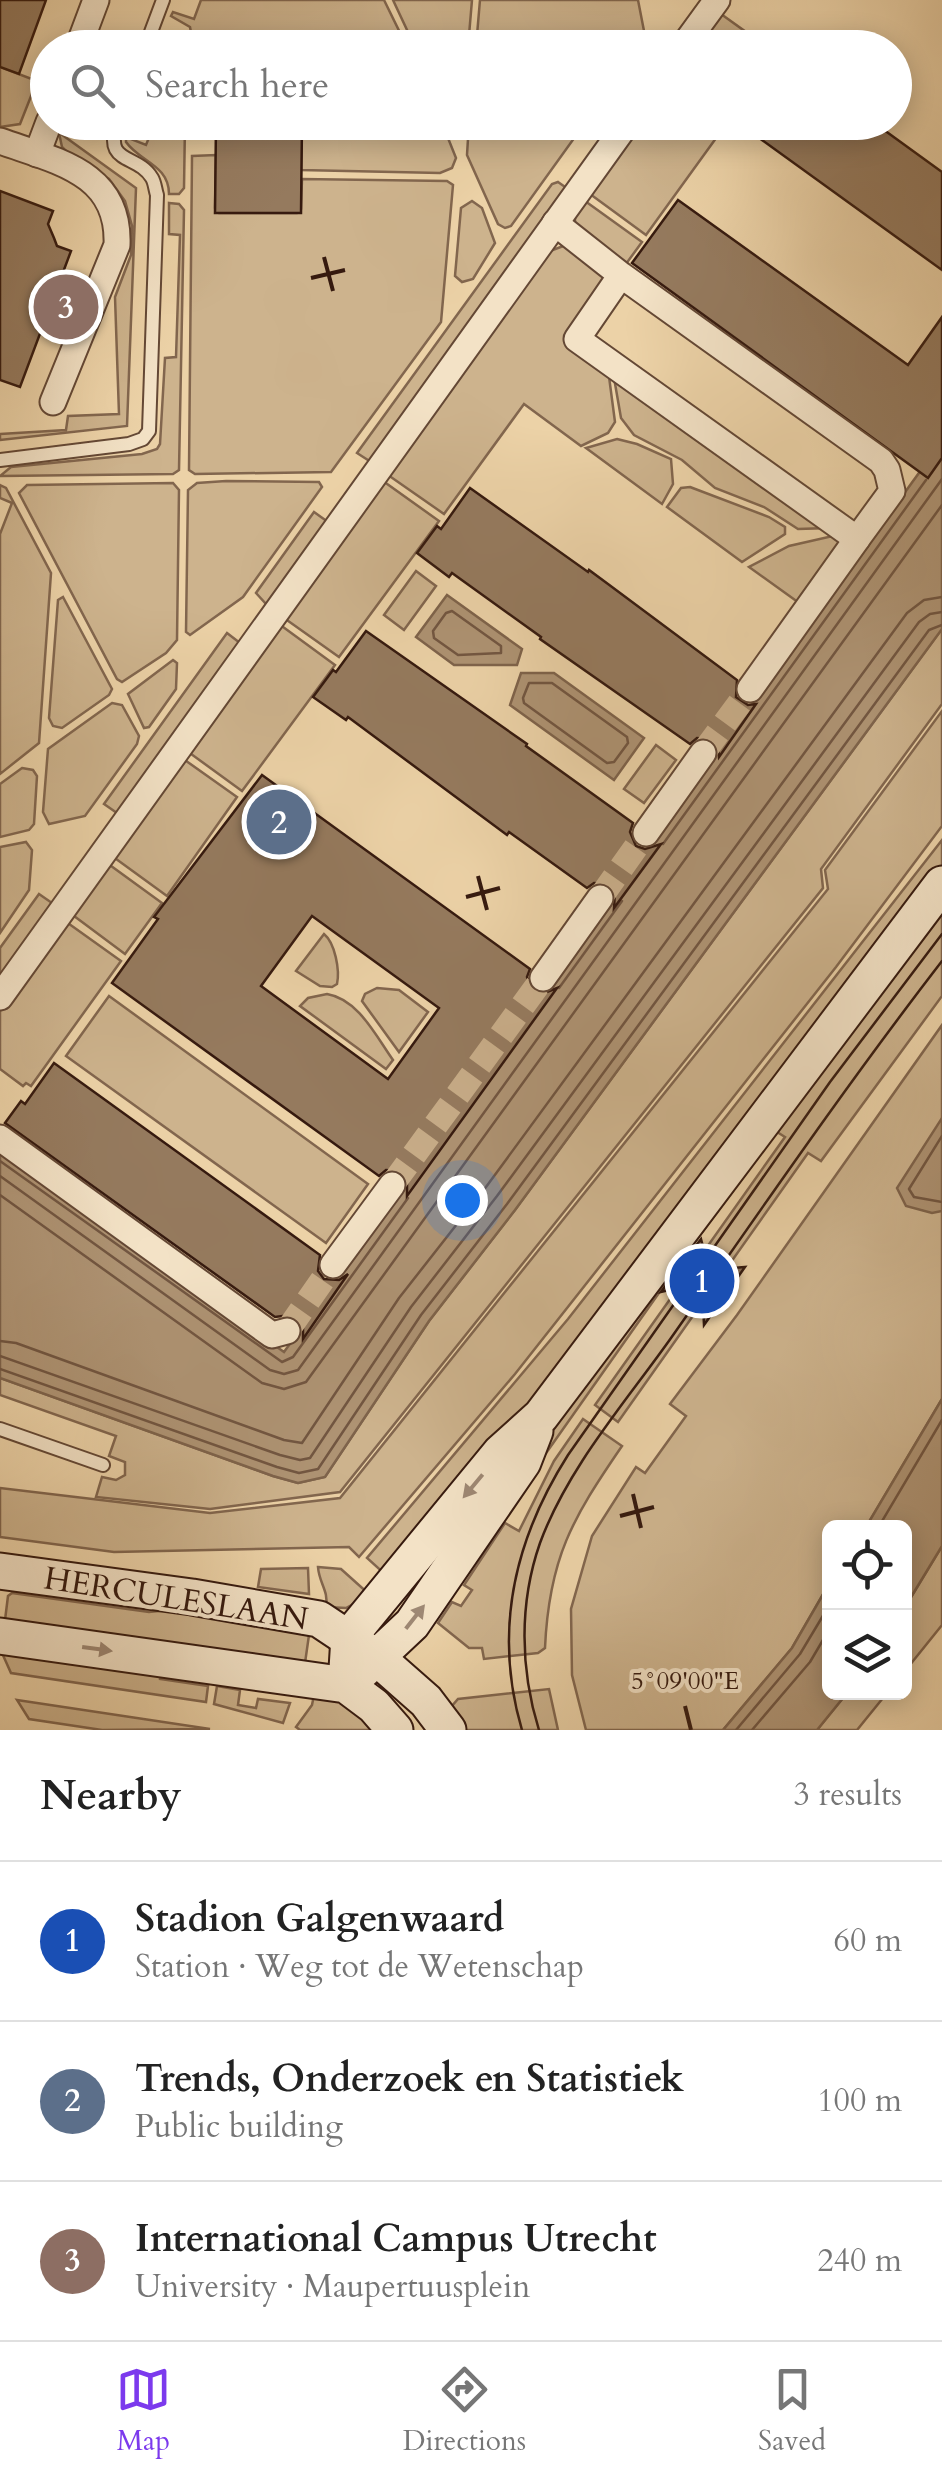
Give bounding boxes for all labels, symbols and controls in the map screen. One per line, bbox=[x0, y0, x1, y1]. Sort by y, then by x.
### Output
search box bbox=[30, 30, 912, 140]
icon: search bbox=[65, 58, 120, 113]
text: Search here bbox=[145, 59, 329, 111]
pin: 3 bbox=[34, 270, 98, 344]
pin: 2 bbox=[246, 784, 312, 860]
your location bbox=[437, 1175, 488, 1226]
pin: 1 bbox=[670, 1244, 734, 1318]
one-way arrow bbox=[463, 1473, 484, 1498]
map controls bbox=[822, 1520, 912, 1700]
button: locate bbox=[822, 1520, 912, 1610]
street label: HERCULESLAAN bbox=[41, 1556, 311, 1642]
one-way arrow bbox=[404, 1604, 425, 1630]
button: layers bbox=[822, 1610, 912, 1700]
one-way arrow bbox=[81, 1642, 113, 1658]
text: 5°09'00"E bbox=[631, 1664, 739, 1698]
text: Nearby bbox=[40, 1767, 182, 1824]
text: 3 results bbox=[794, 1773, 902, 1817]
text: Stadion Galgenwaard bbox=[135, 1893, 504, 1945]
text: 1 bbox=[64, 1919, 81, 1963]
text: 60 m bbox=[834, 1919, 902, 1963]
text: Station · Weg tot de Wetenschap bbox=[135, 1945, 584, 1989]
text: Trends, Onderzoek en Statistiek bbox=[135, 2053, 684, 2105]
text: 2 bbox=[64, 2079, 81, 2123]
text: 100 m bbox=[817, 2079, 902, 2123]
text: Public building bbox=[135, 2105, 343, 2149]
text: International Campus Utrecht bbox=[135, 2213, 657, 2265]
text: 3 bbox=[64, 2239, 81, 2283]
text: 240 m bbox=[817, 2239, 902, 2283]
text: University · Maupertuusplein bbox=[135, 2265, 530, 2309]
tab: Map bbox=[116, 2362, 171, 2460]
tab: Directions bbox=[403, 2362, 526, 2460]
tab: Saved bbox=[758, 2362, 826, 2460]

